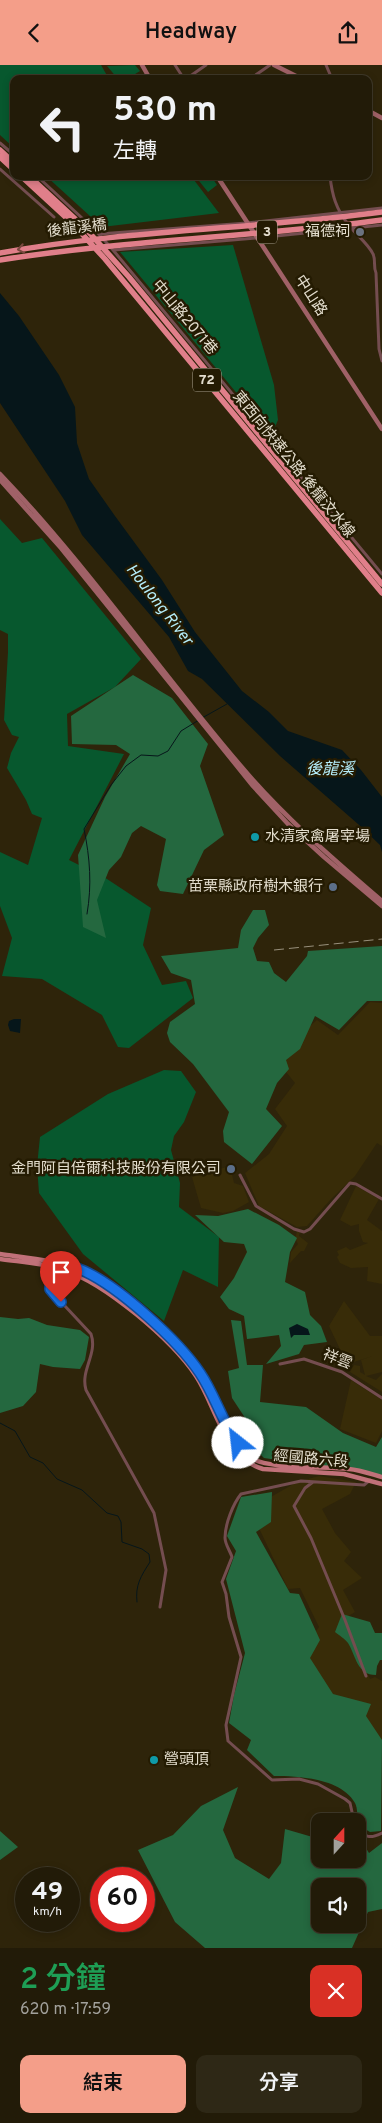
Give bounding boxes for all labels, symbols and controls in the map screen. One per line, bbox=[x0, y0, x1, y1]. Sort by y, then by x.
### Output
icon: back bbox=[20, 19, 48, 47]
text: Headway bbox=[145, 19, 237, 46]
icon: share bbox=[334, 19, 362, 47]
text: 530 m bbox=[113, 89, 217, 133]
icon: left bbox=[30, 95, 95, 160]
text: 左轉 bbox=[113, 139, 157, 166]
street label: 後龍溪橋 bbox=[46, 215, 108, 242]
road number: 3 bbox=[257, 221, 277, 243]
place label: 福德祠 bbox=[305, 222, 350, 242]
marker: 福德祠 bbox=[354, 226, 366, 238]
one-way arrow bbox=[17, 243, 26, 253]
street label: 中山路 bbox=[290, 272, 330, 320]
street label: 中山路2071巷 bbox=[147, 277, 221, 359]
road number: 72 bbox=[193, 369, 221, 391]
street label: 東西向快速公路 後龍汶水線 bbox=[228, 387, 359, 542]
water label: Houlong River bbox=[121, 560, 198, 651]
water label: 後龍溪 bbox=[306, 760, 356, 780]
place label: 水清家禽屠宰場 bbox=[265, 828, 370, 847]
marker: 水清家禽屠宰場 bbox=[249, 831, 261, 843]
place label: 苗栗縣政府樹木銀行 bbox=[188, 877, 323, 897]
marker: 苗栗縣政府樹木銀行 bbox=[327, 881, 339, 893]
place label: 金門阿自倍爾科技股份有限公司 bbox=[11, 1160, 221, 1179]
marker: 金門阿自倍爾科技股份有限公司 bbox=[225, 1163, 237, 1175]
pin bbox=[40, 1251, 82, 1302]
icon: arrive bbox=[47, 1258, 75, 1286]
street label: 祥雲 bbox=[320, 1346, 354, 1374]
position arrow bbox=[211, 1416, 263, 1468]
street label: 經國路六段 bbox=[273, 1447, 349, 1473]
place label: 營頭頂 bbox=[164, 1751, 209, 1770]
marker: 營頭頂 bbox=[148, 1754, 160, 1766]
north arrow bbox=[311, 1813, 366, 1867]
map controls bbox=[311, 1813, 366, 1933]
speed limit sign: 60 bbox=[90, 1867, 155, 1932]
text: 49 bbox=[32, 1877, 63, 1909]
button: sound bbox=[311, 1878, 366, 1933]
text: km/h bbox=[33, 1904, 62, 1920]
text: 2 分鐘 bbox=[20, 1962, 106, 1999]
button: close bbox=[310, 1965, 362, 2017]
text: 620 m · 17:59 bbox=[20, 2000, 111, 2020]
button: 結束 bbox=[20, 2055, 186, 2113]
button: 分享 bbox=[196, 2055, 362, 2113]

